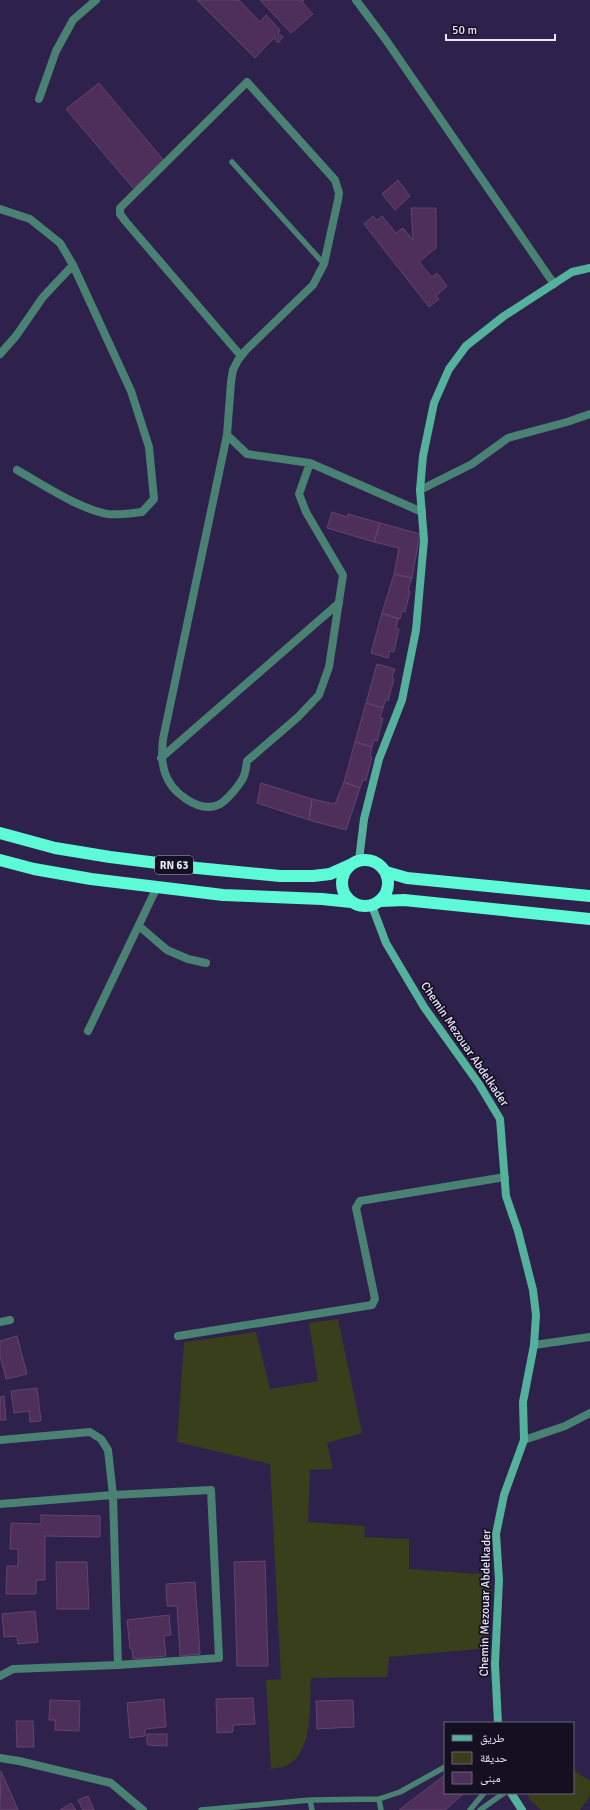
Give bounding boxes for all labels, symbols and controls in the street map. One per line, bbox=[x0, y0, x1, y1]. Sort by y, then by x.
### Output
scale bar bbox=[446, 16, 555, 42]
text: 50 m bbox=[452, 23, 477, 38]
road number: RN 63 bbox=[155, 856, 193, 874]
street label: Chemin Mezouar Abdelkader bbox=[417, 979, 512, 1110]
street label: Chemin Mezouar Abdelkader bbox=[477, 1529, 494, 1677]
legend bbox=[444, 1722, 574, 1794]
text: طريق bbox=[480, 1731, 505, 1746]
text: حديقة bbox=[480, 1751, 508, 1766]
text: مبنى bbox=[480, 1771, 501, 1786]

